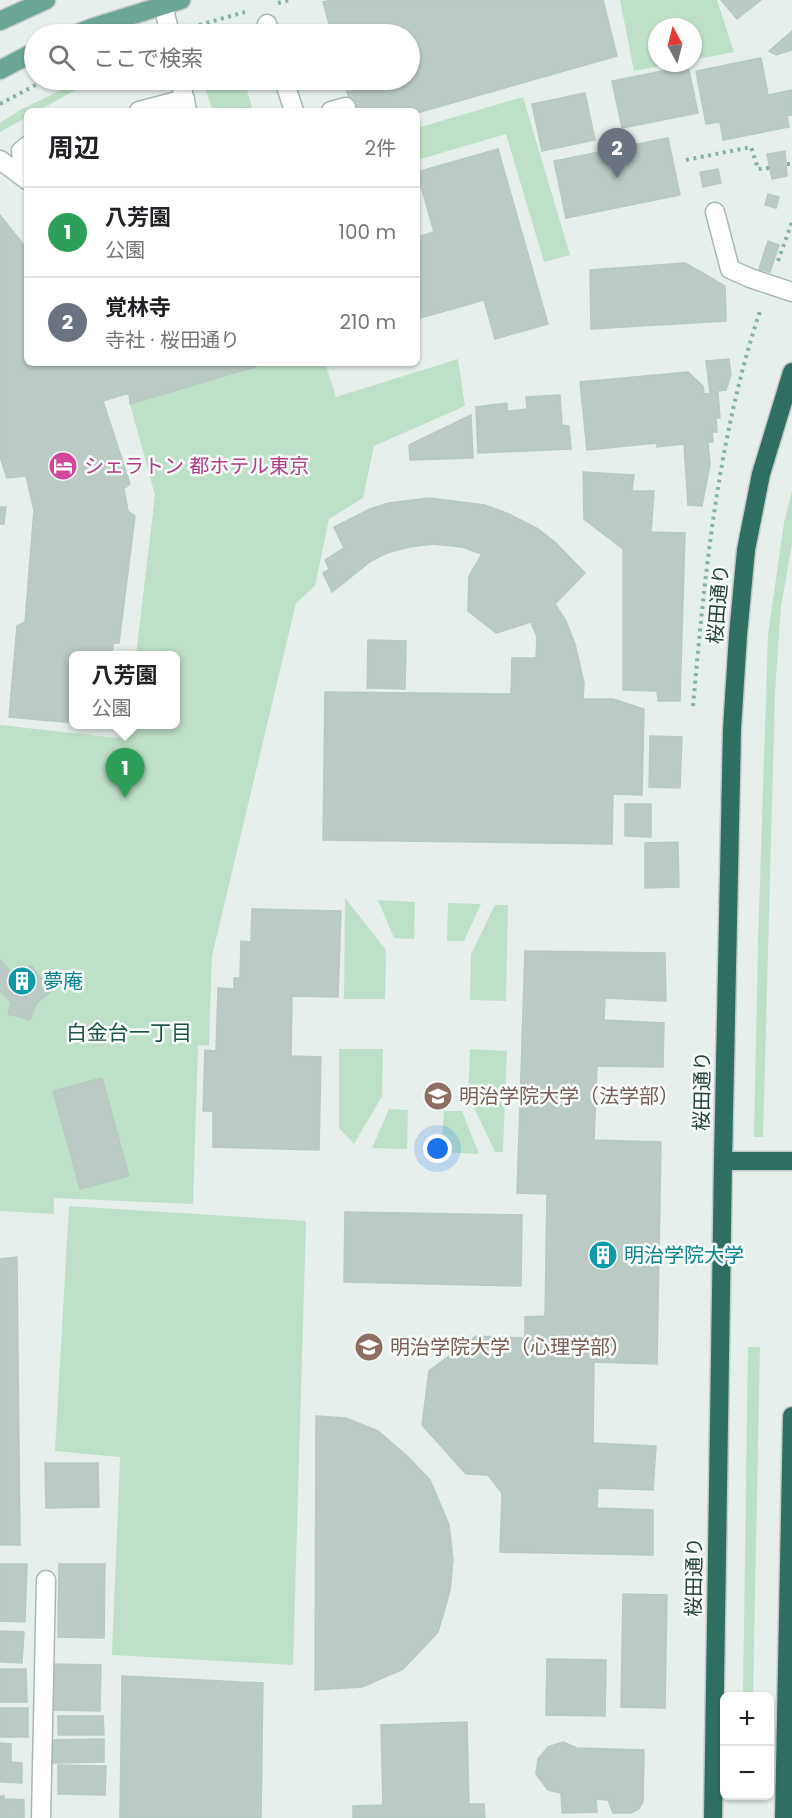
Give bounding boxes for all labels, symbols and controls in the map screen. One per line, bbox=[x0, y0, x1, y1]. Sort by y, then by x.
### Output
north arrow bbox=[648, 18, 702, 72]
search box bbox=[24, 24, 420, 90]
icon: search bbox=[45, 41, 78, 74]
text: ここで検索 bbox=[93, 43, 203, 74]
pin: 2 bbox=[598, 128, 636, 178]
text: 周辺 bbox=[48, 130, 100, 166]
text: 2件 bbox=[365, 134, 396, 162]
text: 八芳園 bbox=[105, 202, 171, 233]
text: 1 bbox=[64, 218, 71, 246]
text: 100 m bbox=[339, 218, 396, 246]
text: 公園 bbox=[105, 236, 145, 264]
text: 覚林寺 bbox=[105, 292, 171, 323]
text: 2 bbox=[62, 308, 73, 336]
text: 210 m bbox=[340, 308, 396, 336]
text: 寺社 · 桜田通り bbox=[105, 326, 240, 354]
hotel icon: シェラトン 都ホテル東京 bbox=[47, 450, 79, 482]
place label: シェラトン 都ホテル東京 bbox=[84, 452, 309, 480]
street label: 桜田通り bbox=[701, 563, 735, 645]
popup bbox=[69, 651, 180, 729]
text: 八芳園 bbox=[91, 660, 158, 691]
text: 公園 bbox=[91, 694, 131, 722]
pin: 1 bbox=[106, 748, 144, 798]
building icon: 夢庵 bbox=[6, 965, 38, 997]
place label: 夢庵 bbox=[43, 967, 83, 995]
district label: 白金台一丁目 bbox=[66, 1018, 192, 1047]
street label: 桜田通り bbox=[687, 1051, 717, 1131]
school or university icon: 明治学院大学（法学部） bbox=[422, 1080, 454, 1112]
place label: 明治学院大学（法学部） bbox=[459, 1082, 679, 1110]
your location bbox=[423, 1134, 452, 1163]
building icon: 明治学院大学 bbox=[587, 1239, 619, 1271]
place label: 明治学院大学 bbox=[624, 1241, 744, 1269]
school or university icon: 明治学院大学（心理学部） bbox=[353, 1331, 385, 1363]
place label: 明治学院大学（心理学部） bbox=[390, 1333, 630, 1361]
street label: 桜田通り bbox=[679, 1537, 709, 1617]
map controls bbox=[720, 1692, 774, 1800]
button: + bbox=[720, 1692, 774, 1746]
button: − bbox=[720, 1746, 774, 1800]

